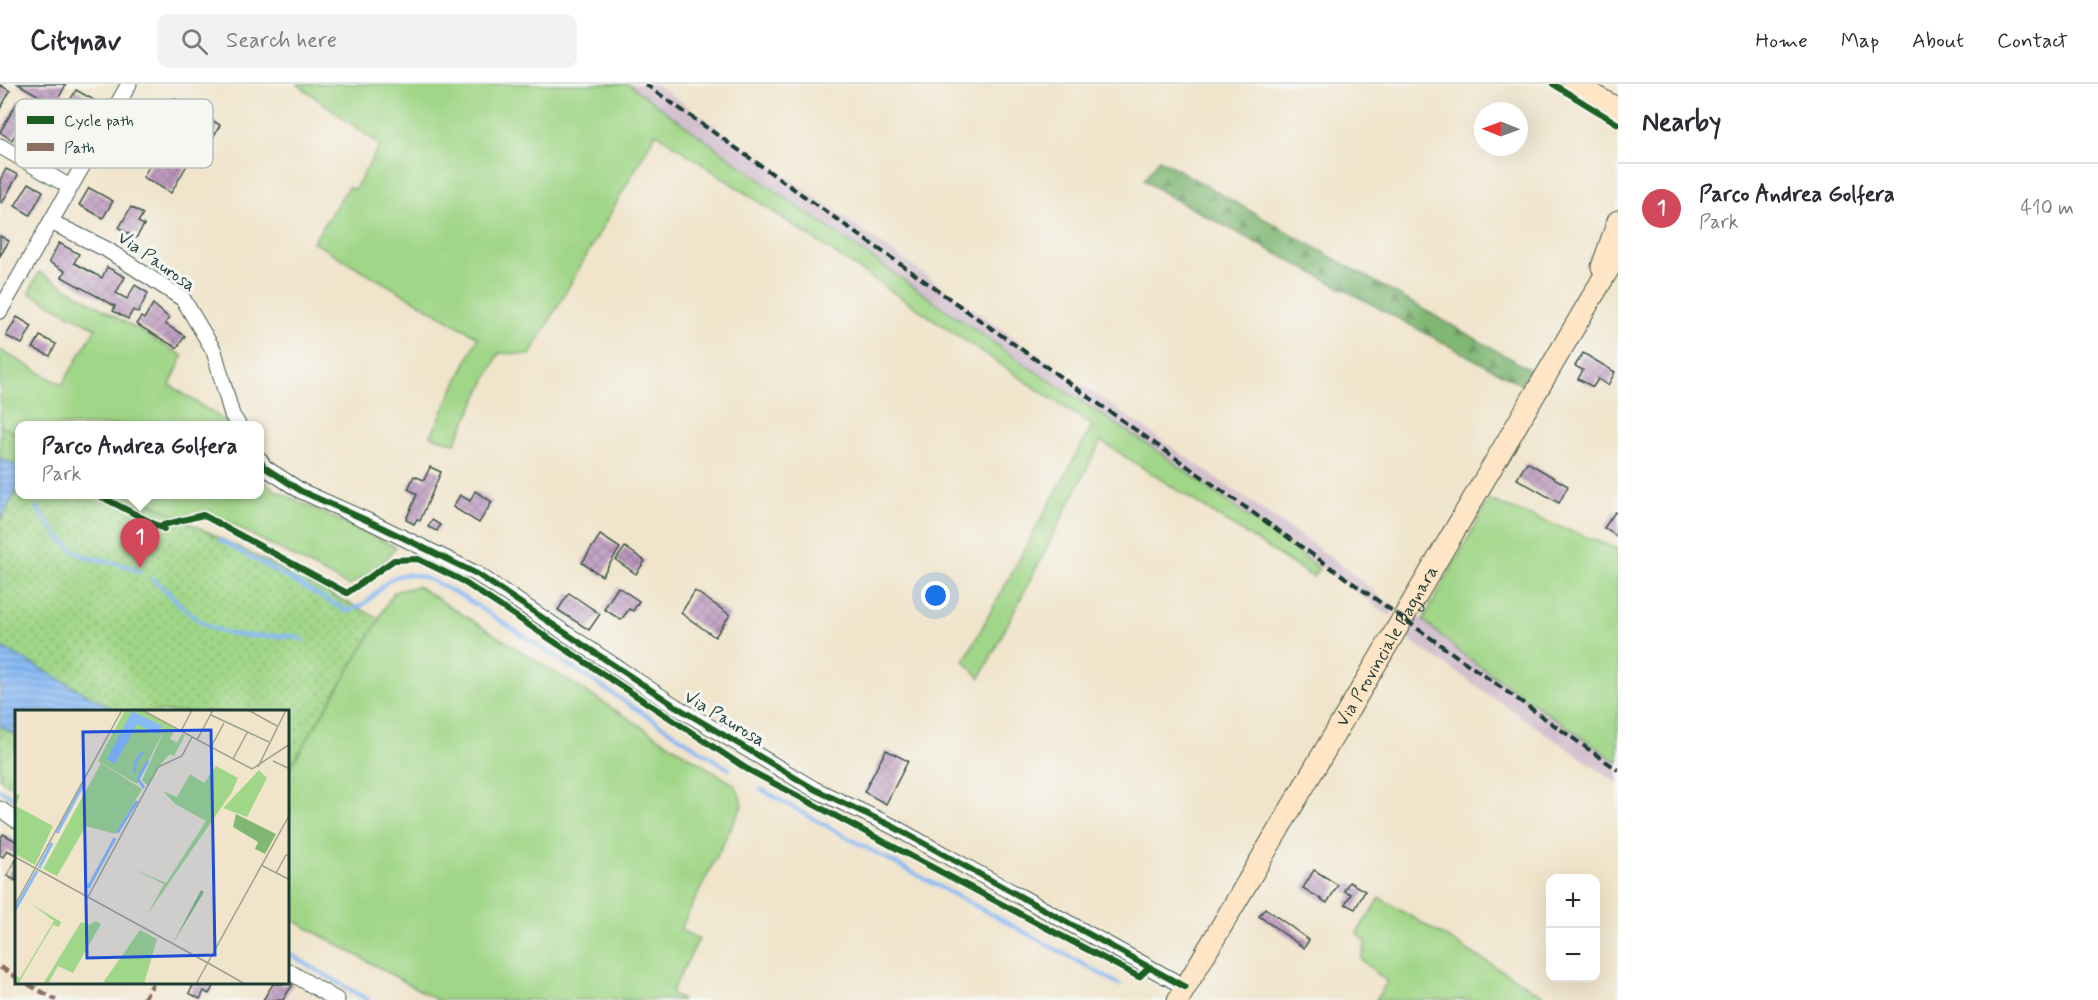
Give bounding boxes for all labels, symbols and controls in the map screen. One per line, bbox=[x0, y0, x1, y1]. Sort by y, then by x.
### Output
search box bbox=[157, 14, 577, 68]
text: Citynav bbox=[30, 23, 121, 60]
icon: search bbox=[178, 25, 211, 58]
text: Search here bbox=[226, 27, 337, 55]
text: Home bbox=[1756, 27, 1808, 55]
text: Map bbox=[1841, 27, 1879, 55]
text: About bbox=[1912, 27, 1964, 55]
text: Contact bbox=[1997, 27, 2068, 55]
legend bbox=[15, 99, 213, 168]
north arrow bbox=[1474, 102, 1528, 156]
text: Nearby bbox=[1642, 106, 1721, 140]
text: Cycle path bbox=[64, 111, 134, 132]
text: Path bbox=[64, 138, 95, 159]
text: Parco Andrea Golfera bbox=[1699, 181, 1895, 209]
text: 1 bbox=[1657, 195, 1666, 222]
text: 410 m bbox=[2020, 195, 2074, 222]
text: Park bbox=[1699, 209, 1739, 236]
street label: Via Paurosa bbox=[112, 226, 200, 298]
popup bbox=[15, 421, 264, 499]
text: Parco Andrea Golfera bbox=[42, 433, 237, 461]
text: Park bbox=[42, 461, 81, 488]
pin: 1 bbox=[120, 518, 160, 568]
street label: Via Provinciale Bagnara bbox=[1331, 561, 1444, 731]
your location bbox=[921, 581, 950, 610]
street label: Via Paurosa bbox=[679, 685, 770, 752]
inset map bbox=[15, 710, 290, 985]
map controls bbox=[1546, 874, 1600, 982]
button: + bbox=[1546, 874, 1600, 928]
button: − bbox=[1546, 928, 1600, 982]

